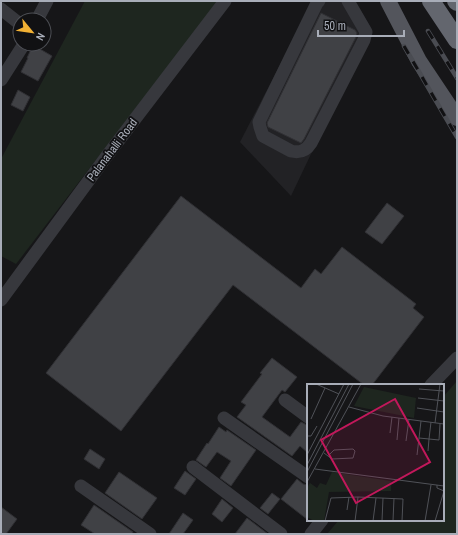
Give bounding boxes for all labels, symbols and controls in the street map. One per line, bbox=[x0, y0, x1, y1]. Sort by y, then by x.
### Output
north arrow bbox=[12, 12, 52, 52]
scale bar bbox=[318, 12, 404, 38]
text: 50 m bbox=[324, 18, 346, 34]
text: N bbox=[33, 31, 48, 43]
street label: Palanahalli Road bbox=[83, 115, 141, 185]
inset map bbox=[307, 384, 444, 521]

